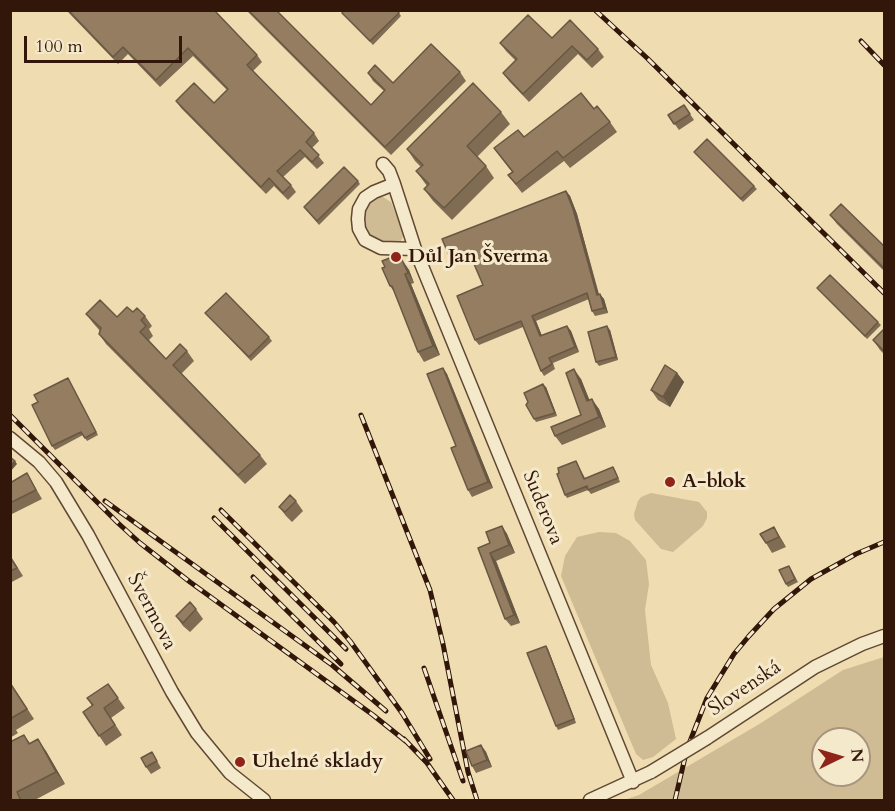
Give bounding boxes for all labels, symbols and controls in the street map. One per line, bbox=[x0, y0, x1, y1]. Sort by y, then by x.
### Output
scale bar bbox=[27, 24, 184, 62]
text: 100 m bbox=[35, 34, 83, 59]
place label: Důl Jan Šverma bbox=[408, 245, 549, 269]
marker: Důl Jan Šverma bbox=[389, 250, 403, 264]
street label: Suderova bbox=[516, 468, 568, 548]
place label: A-blok bbox=[682, 470, 746, 494]
marker: A-blok bbox=[663, 475, 677, 489]
street label: Švermova bbox=[121, 570, 181, 654]
street label: Slovenská bbox=[704, 656, 786, 722]
north arrow bbox=[811, 727, 871, 787]
text: N bbox=[845, 748, 869, 763]
place label: Uhelné sklady bbox=[252, 750, 383, 774]
marker: Uhelné sklady bbox=[233, 755, 247, 769]

